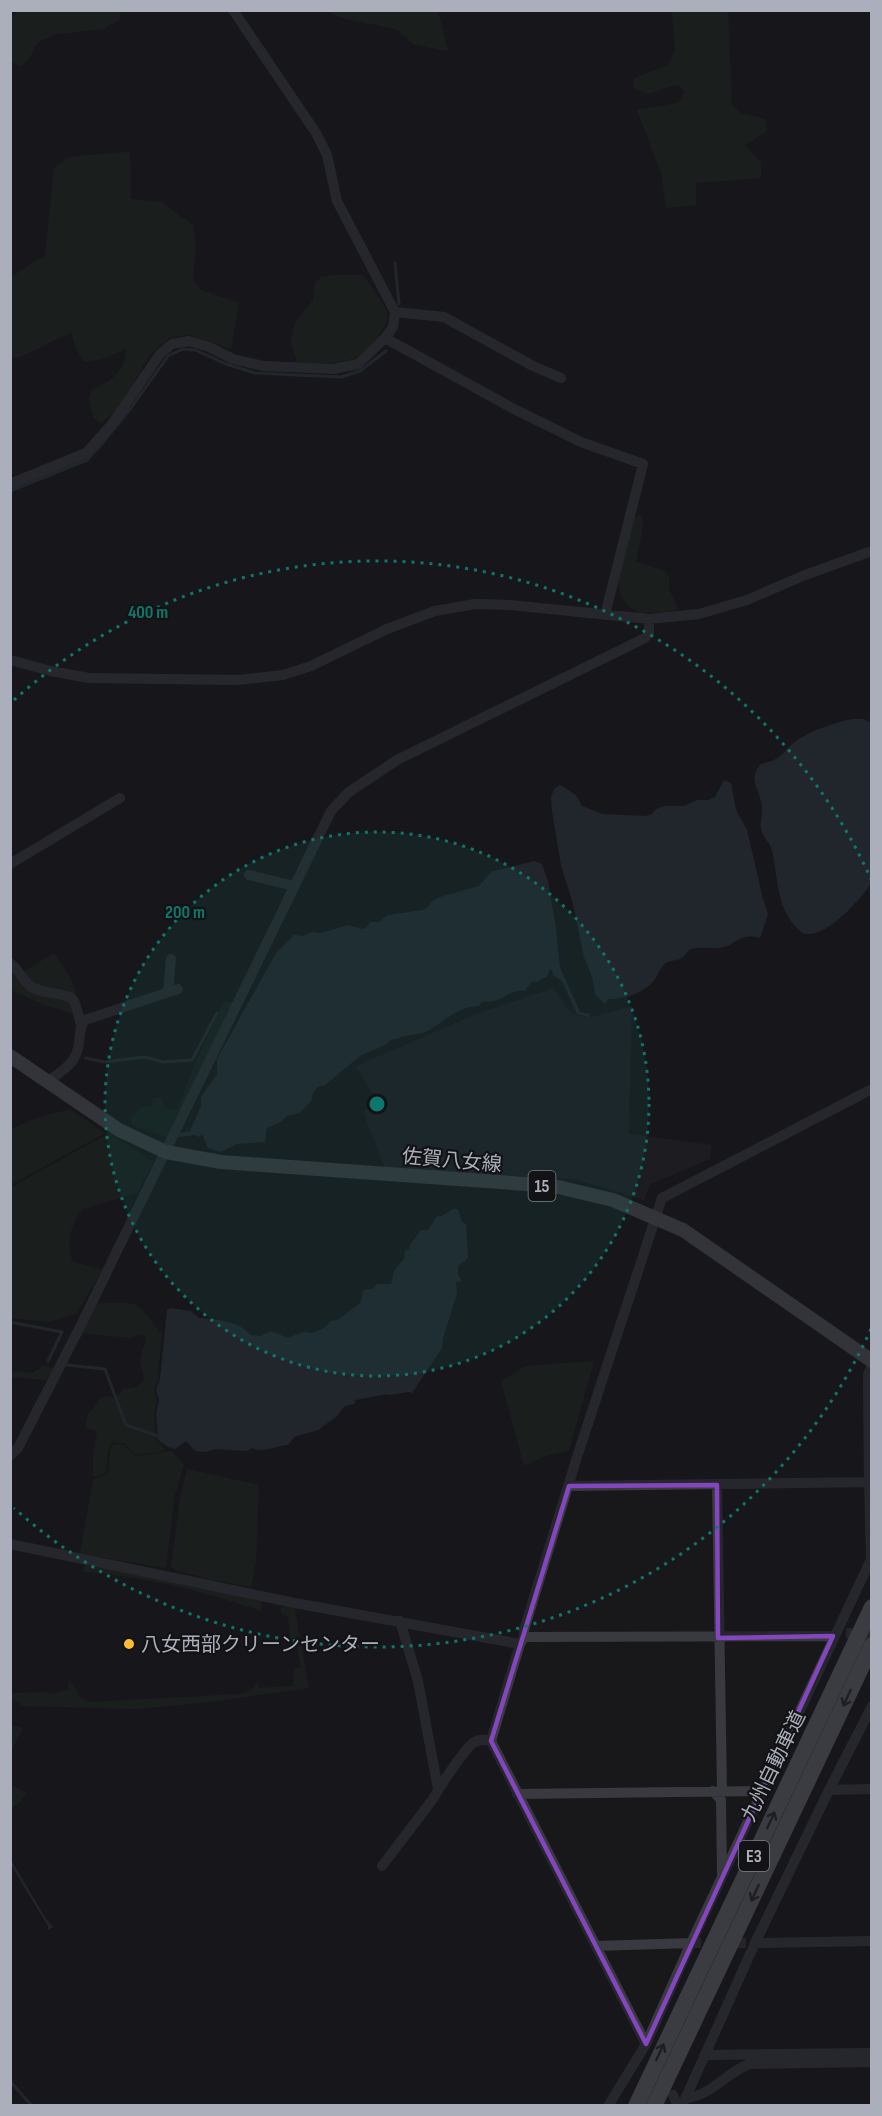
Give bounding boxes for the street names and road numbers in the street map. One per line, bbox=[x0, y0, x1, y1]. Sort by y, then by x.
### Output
street label: 佐賀八女線 bbox=[401, 1145, 503, 1177]
road number: 15 bbox=[528, 1171, 556, 1201]
street label: 九州自動車道 bbox=[737, 1707, 811, 1826]
road number: E3 bbox=[739, 1841, 769, 1871]

